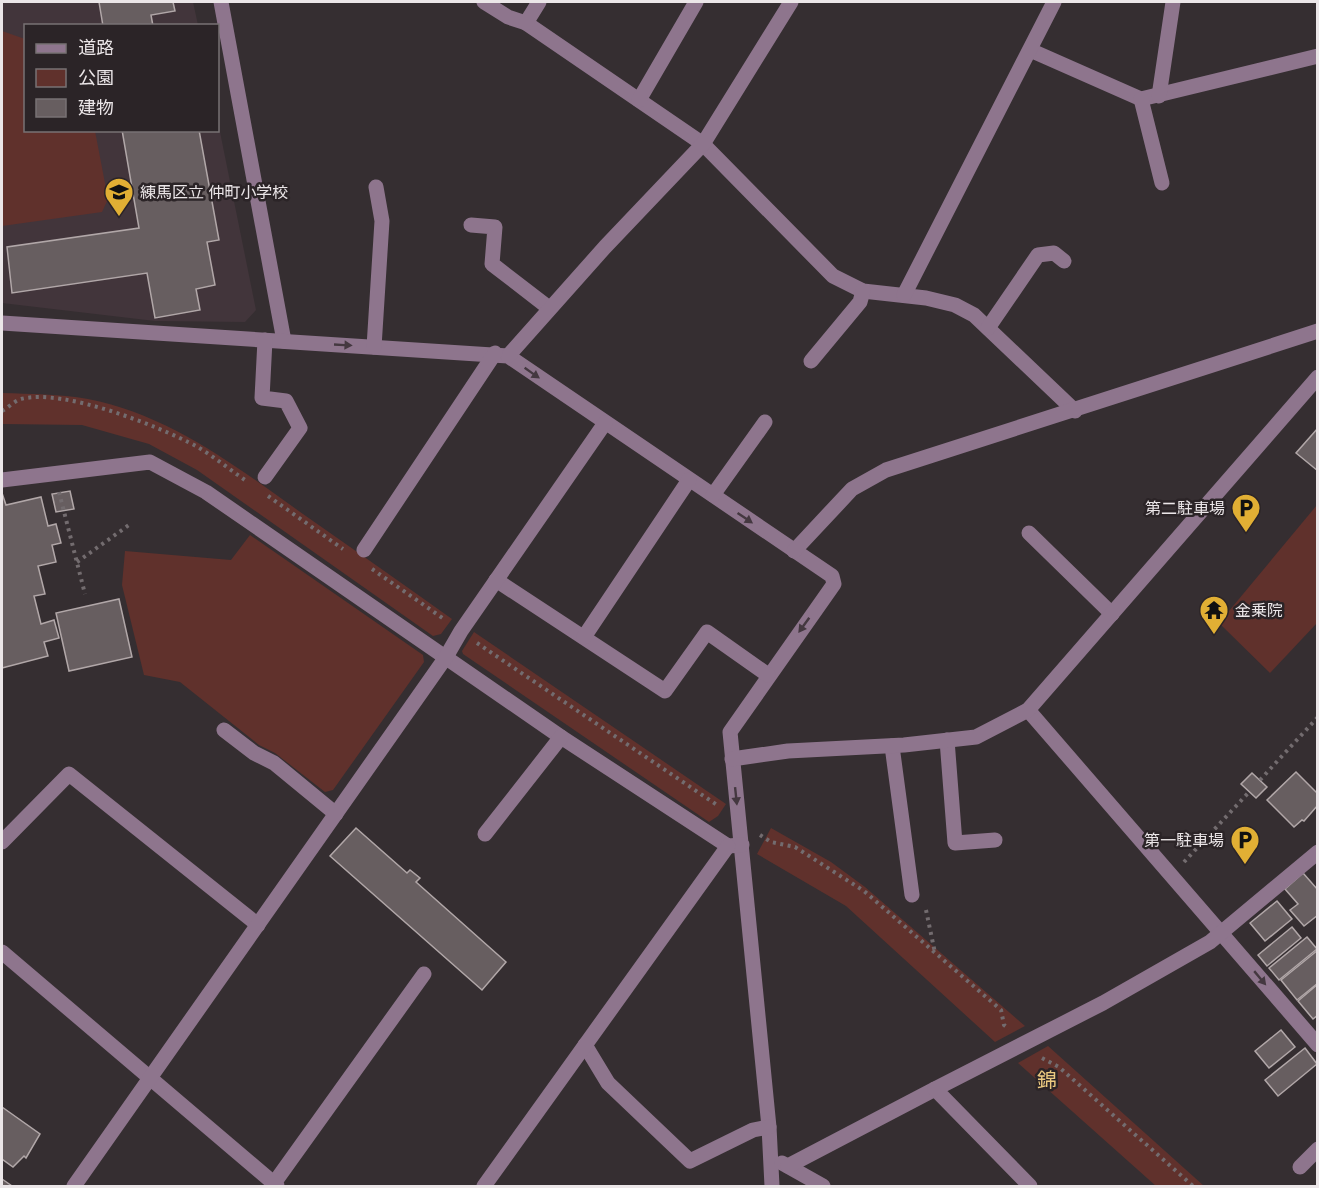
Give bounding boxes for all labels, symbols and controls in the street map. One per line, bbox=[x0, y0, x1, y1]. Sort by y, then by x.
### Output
legend bbox=[24, 24, 219, 132]
text: 道路 bbox=[78, 36, 114, 59]
text: 公園 bbox=[78, 66, 114, 89]
text: 建物 bbox=[78, 96, 114, 119]
school or university icon: 練馬区立 仲町小学校 bbox=[103, 176, 135, 218]
place label: 練馬区立 仲町小学校 bbox=[140, 182, 288, 202]
one-way arrow bbox=[333, 340, 352, 349]
one-way arrow bbox=[524, 367, 540, 378]
parking icon: 第二駐車場 bbox=[1230, 492, 1262, 534]
place label: 第二駐車場 bbox=[1145, 498, 1225, 518]
one-way arrow bbox=[737, 512, 753, 524]
temple icon: 金乗院 bbox=[1198, 594, 1230, 636]
place label: 金乗院 bbox=[1235, 600, 1283, 620]
one-way arrow bbox=[798, 616, 810, 632]
one-way arrow bbox=[731, 787, 741, 806]
parking icon: 第一駐車場 bbox=[1229, 824, 1261, 866]
place label: 第一駐車場 bbox=[1144, 830, 1224, 850]
one-way arrow bbox=[1253, 970, 1266, 985]
district label: 錦 bbox=[1037, 1067, 1057, 1092]

